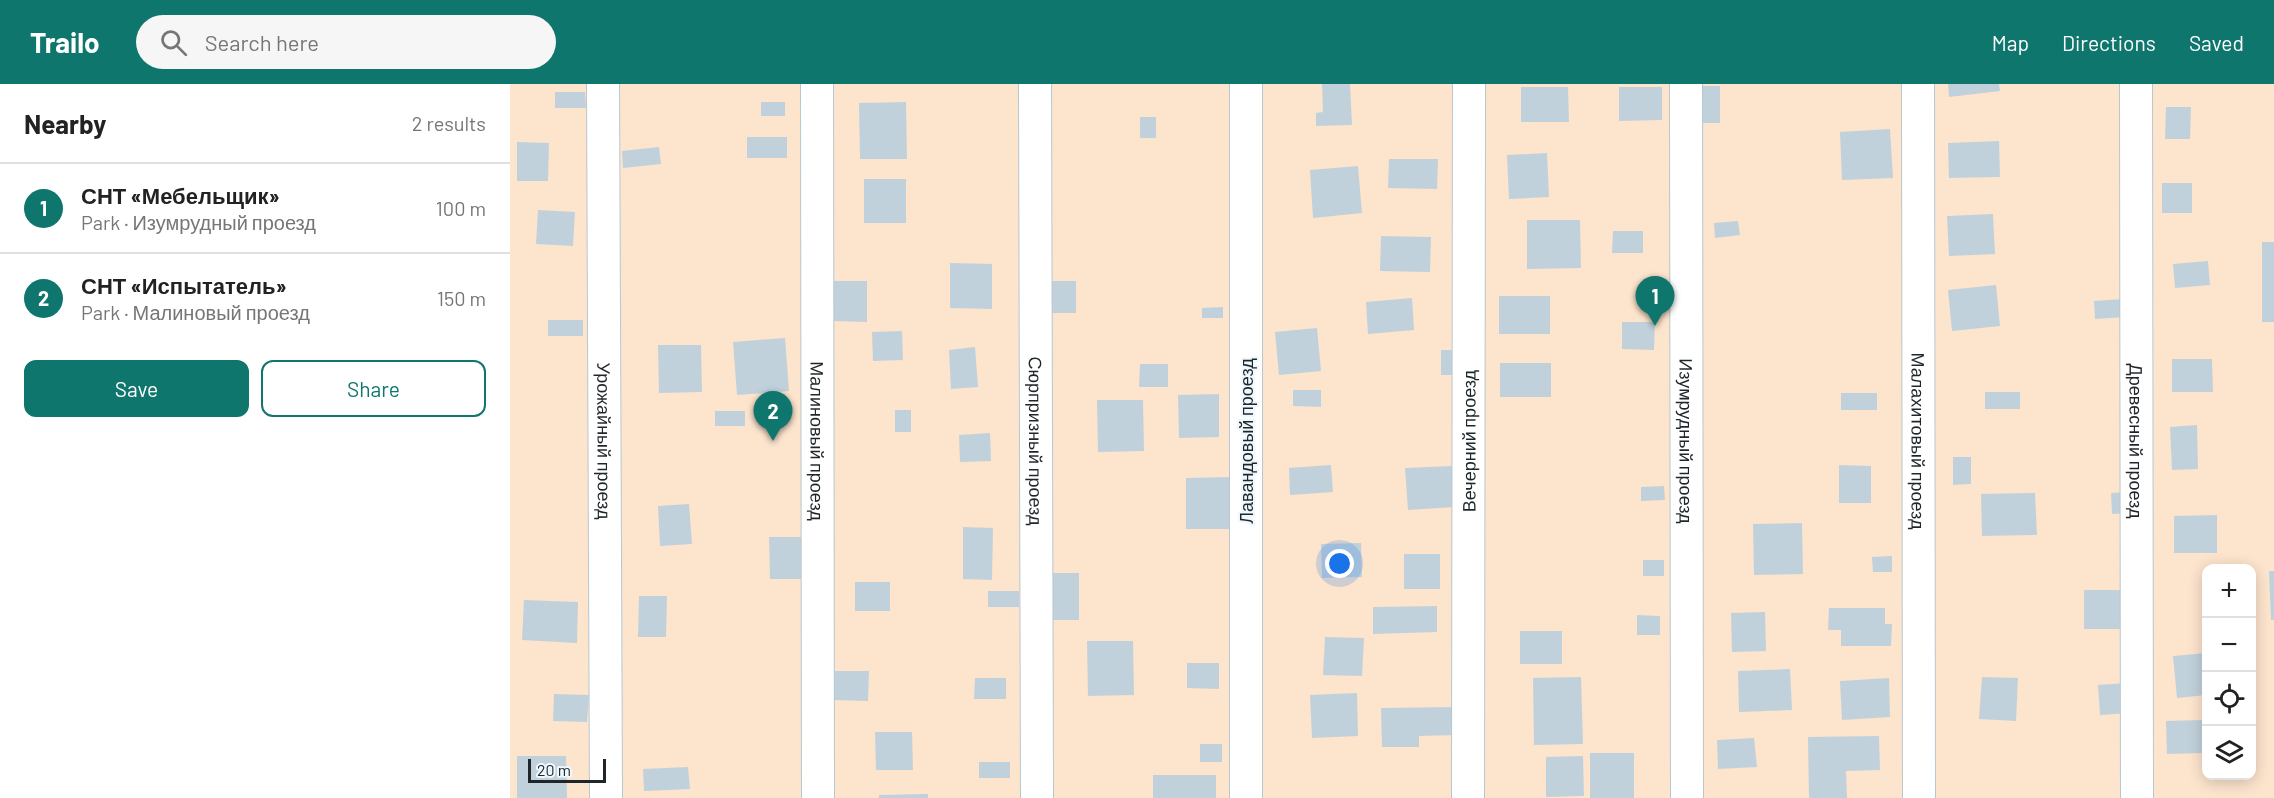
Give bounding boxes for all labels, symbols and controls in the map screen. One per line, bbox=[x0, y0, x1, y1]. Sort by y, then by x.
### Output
search box bbox=[136, 15, 556, 69]
text: Trailo bbox=[30, 25, 100, 59]
icon: search bbox=[157, 26, 190, 59]
text: Search here bbox=[205, 29, 319, 55]
text: Map bbox=[1992, 30, 2029, 55]
text: Directions bbox=[2062, 30, 2156, 55]
text: Saved bbox=[2189, 30, 2244, 55]
text: Nearby bbox=[24, 108, 106, 139]
text: 2 results bbox=[412, 111, 486, 135]
text: СНТ «Мебельщик» bbox=[81, 182, 280, 208]
text: 1 bbox=[40, 196, 47, 220]
text: 100 m bbox=[436, 196, 486, 220]
text: Park · Изумрудный проезд bbox=[81, 210, 316, 234]
text: СНТ «Испытатель» bbox=[81, 272, 287, 298]
pin: 1 bbox=[1636, 276, 1674, 326]
text: 2 bbox=[38, 286, 49, 310]
text: 150 m bbox=[437, 286, 486, 310]
text: Park · Малиновый проезд bbox=[81, 300, 310, 324]
street label: Малахитовый проезд bbox=[1907, 353, 1930, 530]
street label: Сюрпризный проезд bbox=[1025, 356, 1047, 526]
street label: Лавандовый проезд bbox=[1235, 358, 1257, 524]
street label: Изумрудный проезд bbox=[1675, 358, 1698, 524]
button: Save bbox=[24, 360, 249, 417]
button: Share bbox=[261, 360, 486, 417]
street label: Малиновый проезд bbox=[806, 361, 829, 521]
street label: Урожайный проезд bbox=[593, 362, 616, 520]
street label: Древесный проезд bbox=[2125, 363, 2148, 519]
street label: Вечерний проезд bbox=[1457, 369, 1480, 512]
pin: 2 bbox=[754, 392, 792, 441]
your location bbox=[1325, 549, 1354, 578]
map controls bbox=[2202, 564, 2256, 780]
button: + bbox=[2202, 564, 2256, 618]
button: − bbox=[2202, 618, 2256, 672]
button: locate bbox=[2202, 672, 2256, 726]
button: layers bbox=[2202, 726, 2256, 780]
scale bar bbox=[528, 756, 606, 784]
text: 20 m bbox=[537, 760, 571, 779]

